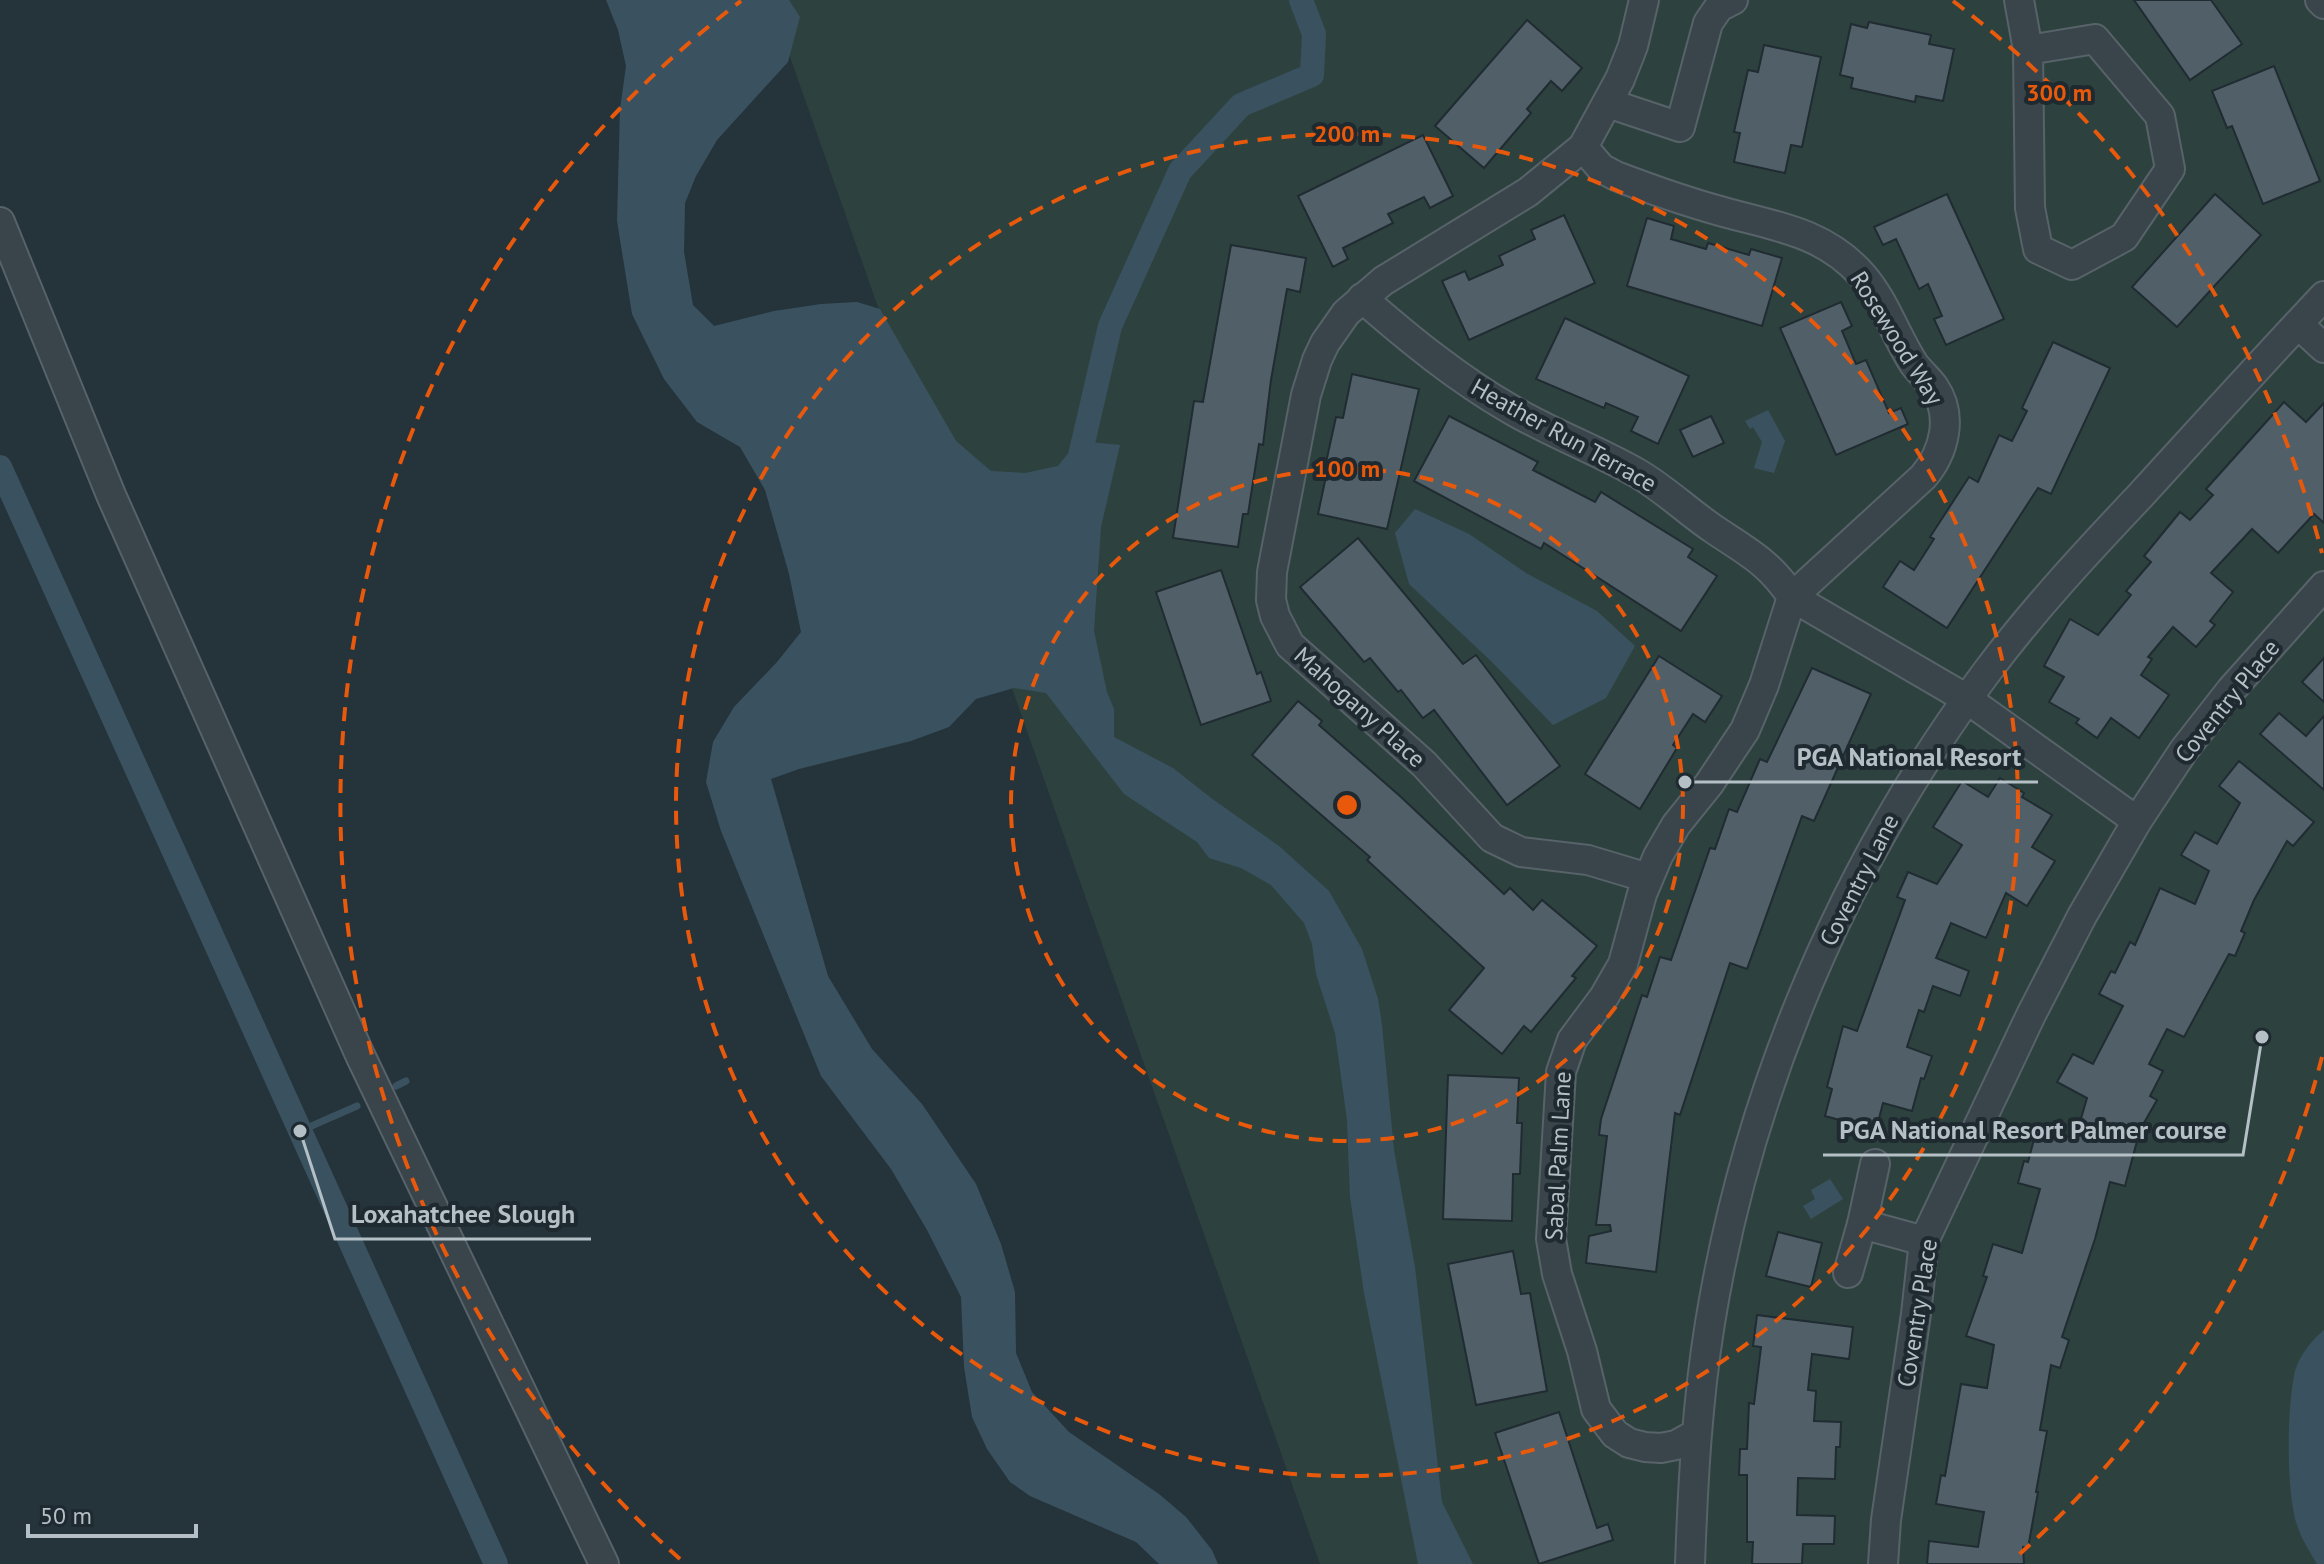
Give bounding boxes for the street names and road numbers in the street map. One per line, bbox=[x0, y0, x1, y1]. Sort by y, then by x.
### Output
street label: Rosewood Way bbox=[1844, 265, 1950, 411]
street label: Heather Run Terrace bbox=[1466, 371, 1662, 499]
street label: Coventry Place bbox=[2168, 633, 2286, 769]
street label: Mahogany Place bbox=[1288, 640, 1432, 774]
street label: Coventry Lane bbox=[1812, 809, 1906, 951]
street label: Sabal Palm Lane bbox=[1538, 1071, 1578, 1241]
street label: Coventry Place bbox=[1890, 1237, 1944, 1389]

